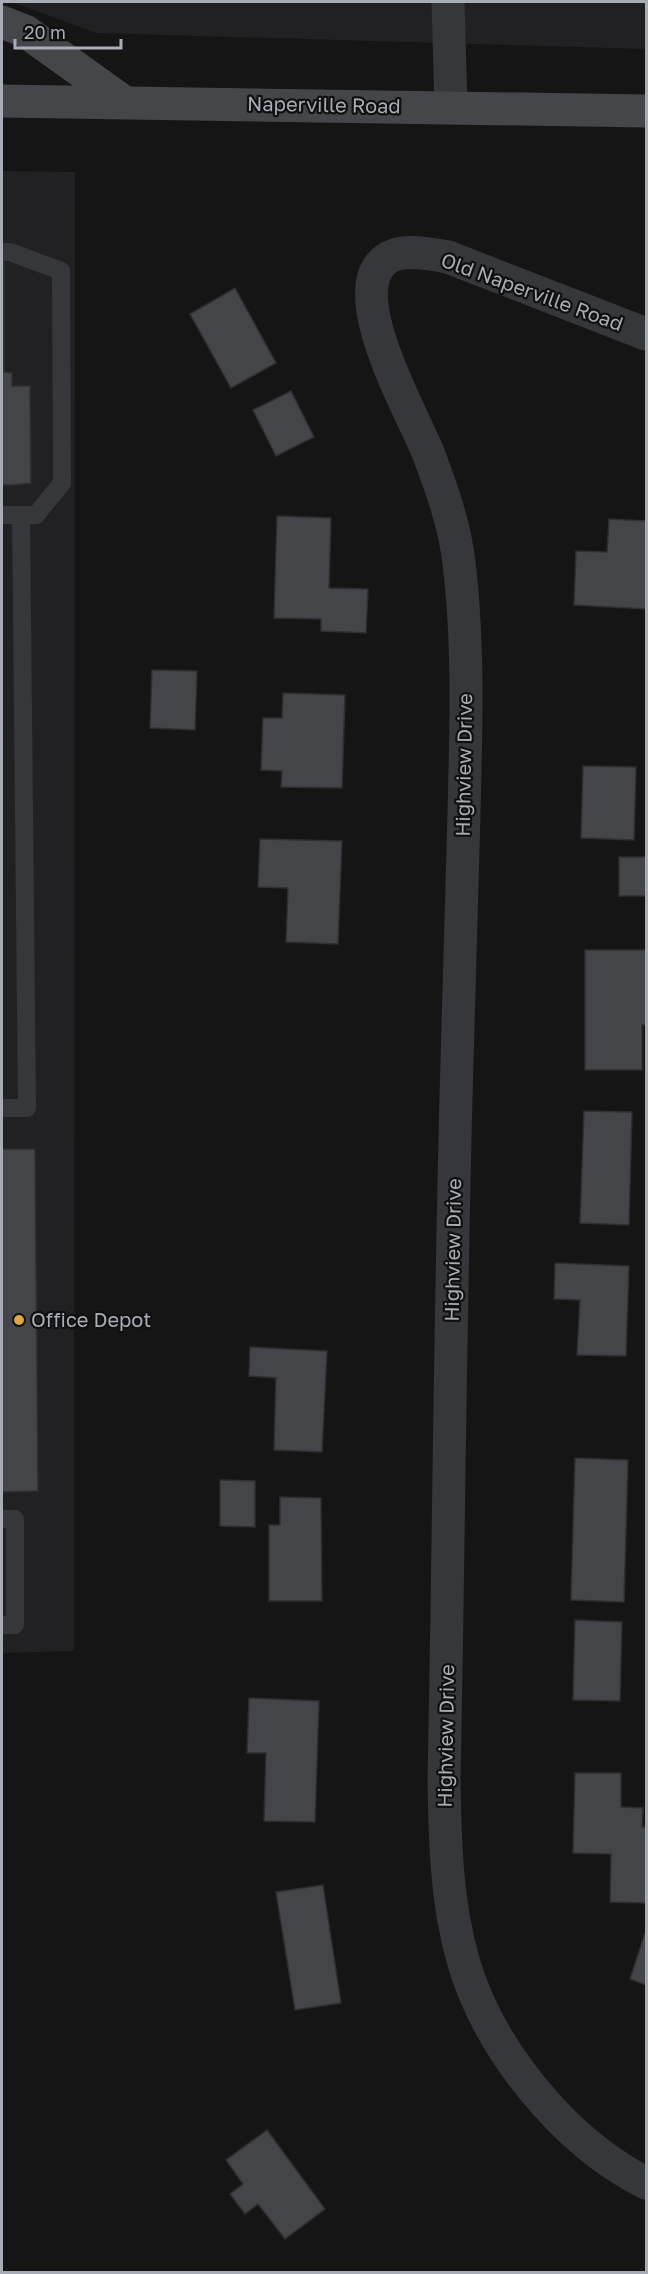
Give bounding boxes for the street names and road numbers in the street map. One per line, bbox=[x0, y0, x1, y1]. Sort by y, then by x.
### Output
street label: Naperville Road bbox=[247, 91, 401, 117]
street label: Old Naperville Road bbox=[438, 247, 627, 335]
street label: Highview Drive bbox=[450, 693, 476, 837]
street label: Highview Drive bbox=[439, 1178, 465, 1322]
street label: Highview Drive bbox=[432, 1664, 458, 1808]

